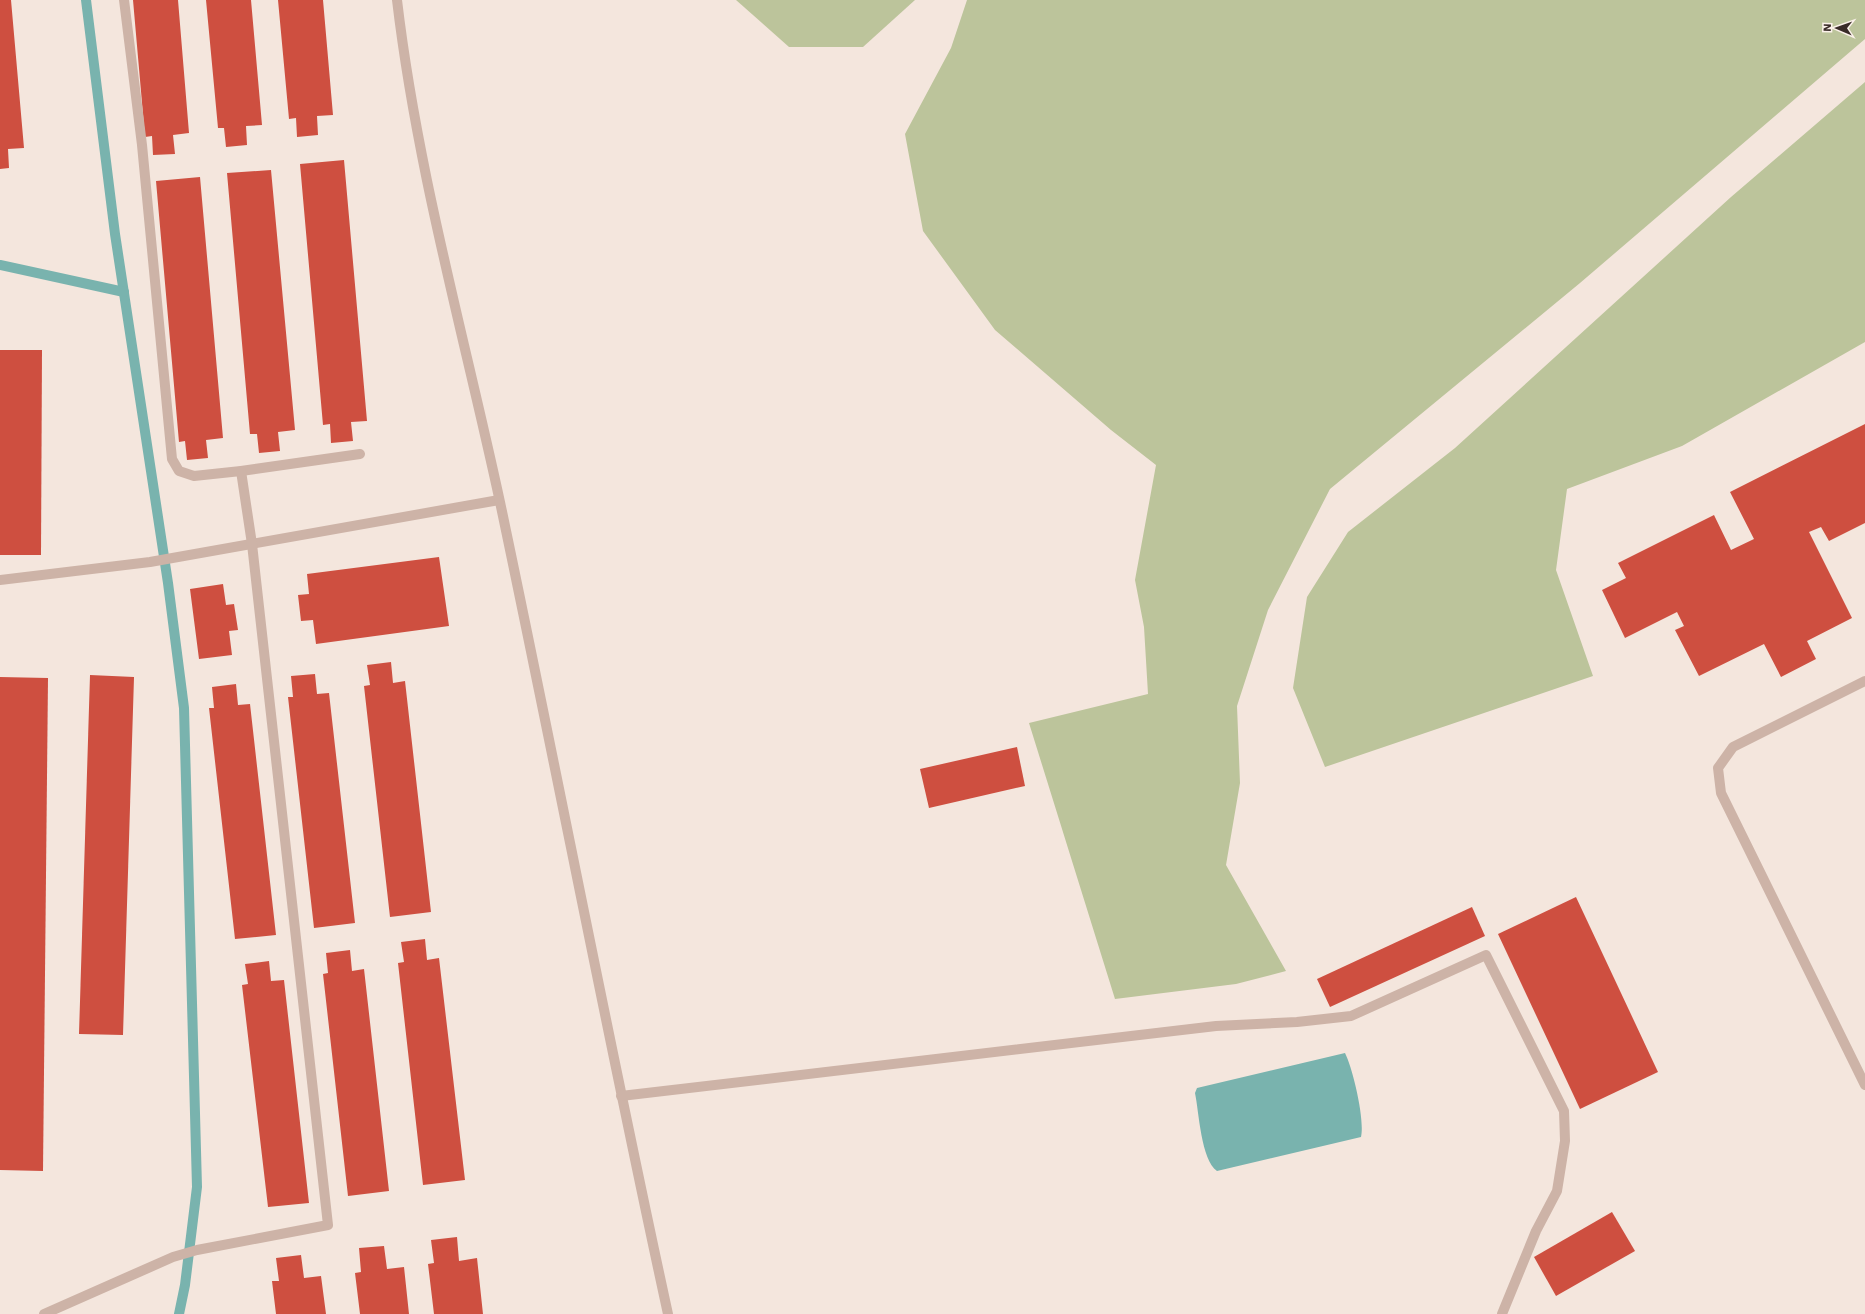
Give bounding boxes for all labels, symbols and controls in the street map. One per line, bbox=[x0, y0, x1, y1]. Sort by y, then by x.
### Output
north arrow bbox=[1817, 8, 1857, 48]
text: N bbox=[1821, 23, 1834, 32]

